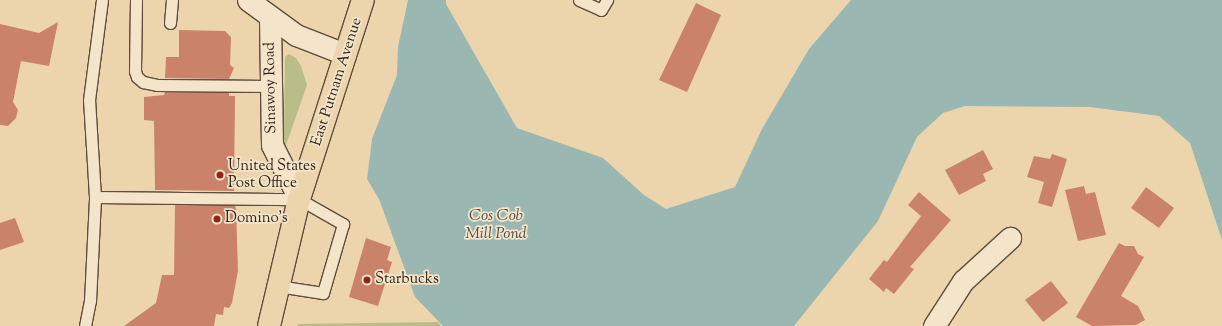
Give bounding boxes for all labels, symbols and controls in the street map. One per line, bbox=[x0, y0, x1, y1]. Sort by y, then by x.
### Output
street label: East Putnam Avenue bbox=[308, 16, 366, 148]
street label: Sinawoy Road bbox=[261, 42, 281, 134]
place label: United States Post Office bbox=[228, 157, 316, 192]
marker: United States Post Office bbox=[215, 170, 225, 180]
water label: Cos Cob Mill Pond bbox=[465, 207, 527, 245]
place label: Domino's bbox=[225, 210, 288, 228]
marker: Domino's bbox=[212, 214, 222, 224]
place label: Starbucks bbox=[375, 271, 439, 289]
marker: Starbucks bbox=[362, 275, 372, 285]

